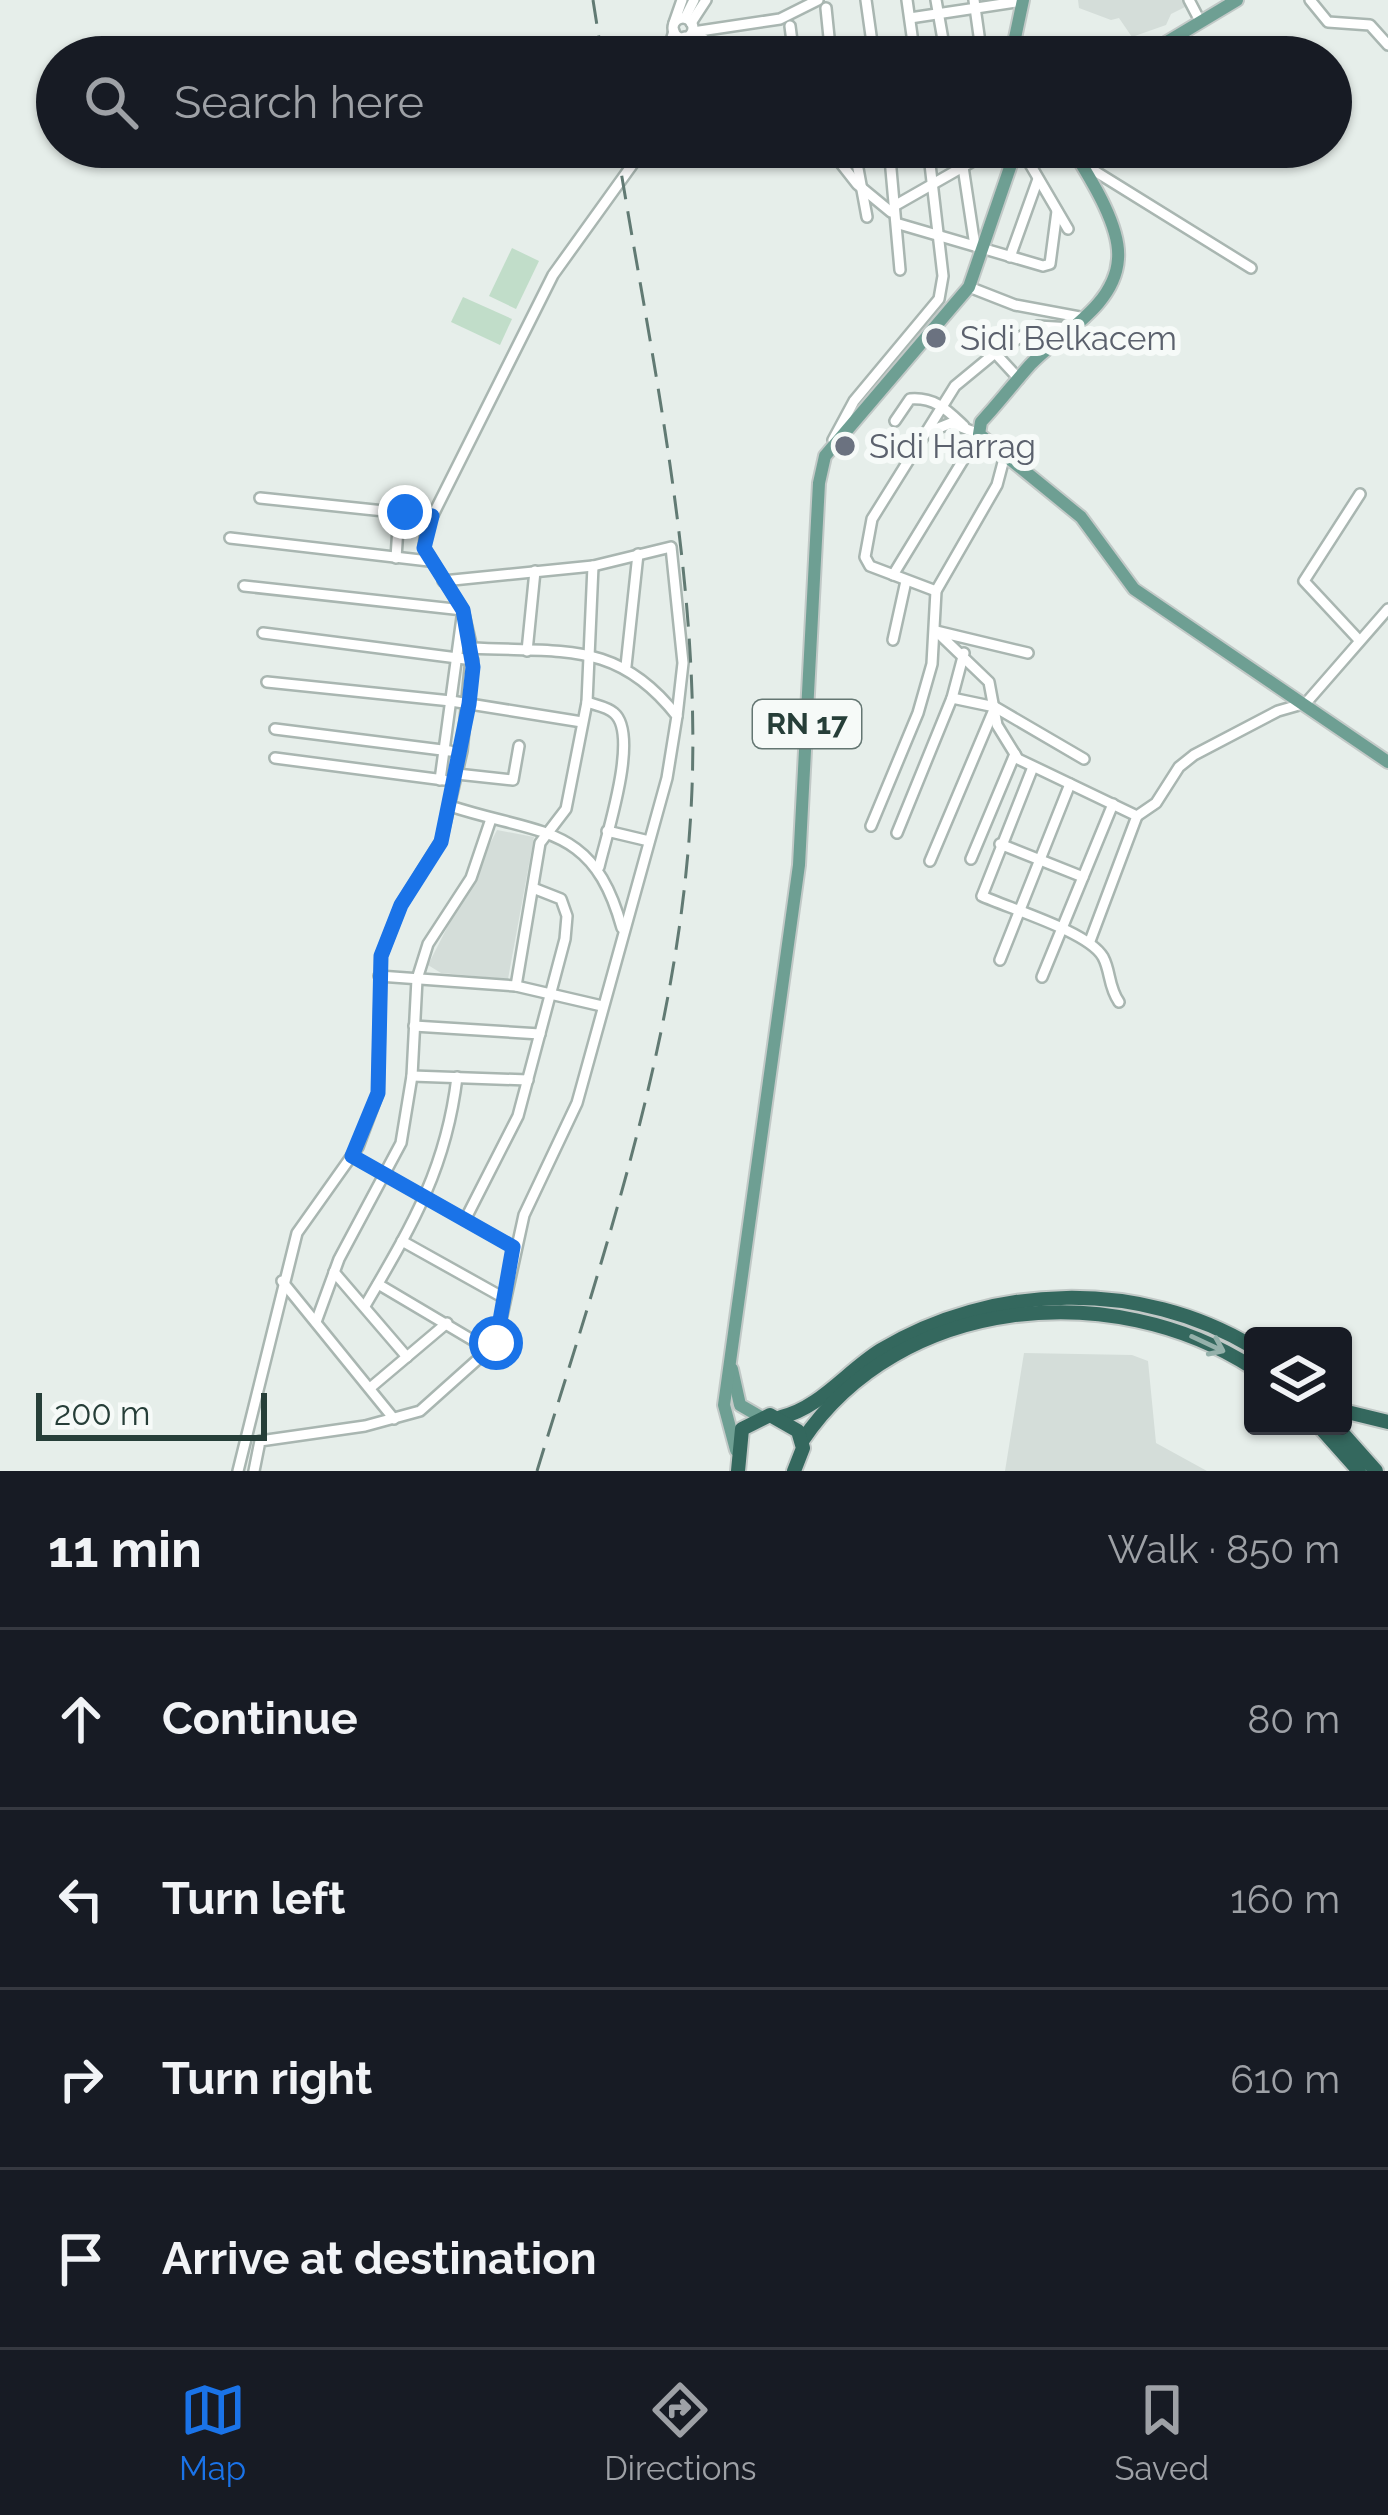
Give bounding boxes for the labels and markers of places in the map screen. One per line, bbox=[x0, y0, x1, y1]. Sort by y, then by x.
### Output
place label: Sidi Belkacem bbox=[960, 319, 1177, 358]
marker: Sidi Belkacem bbox=[923, 325, 949, 351]
place label: Sidi Harrag bbox=[869, 427, 1036, 466]
marker: Sidi Harrag bbox=[832, 433, 858, 459]

